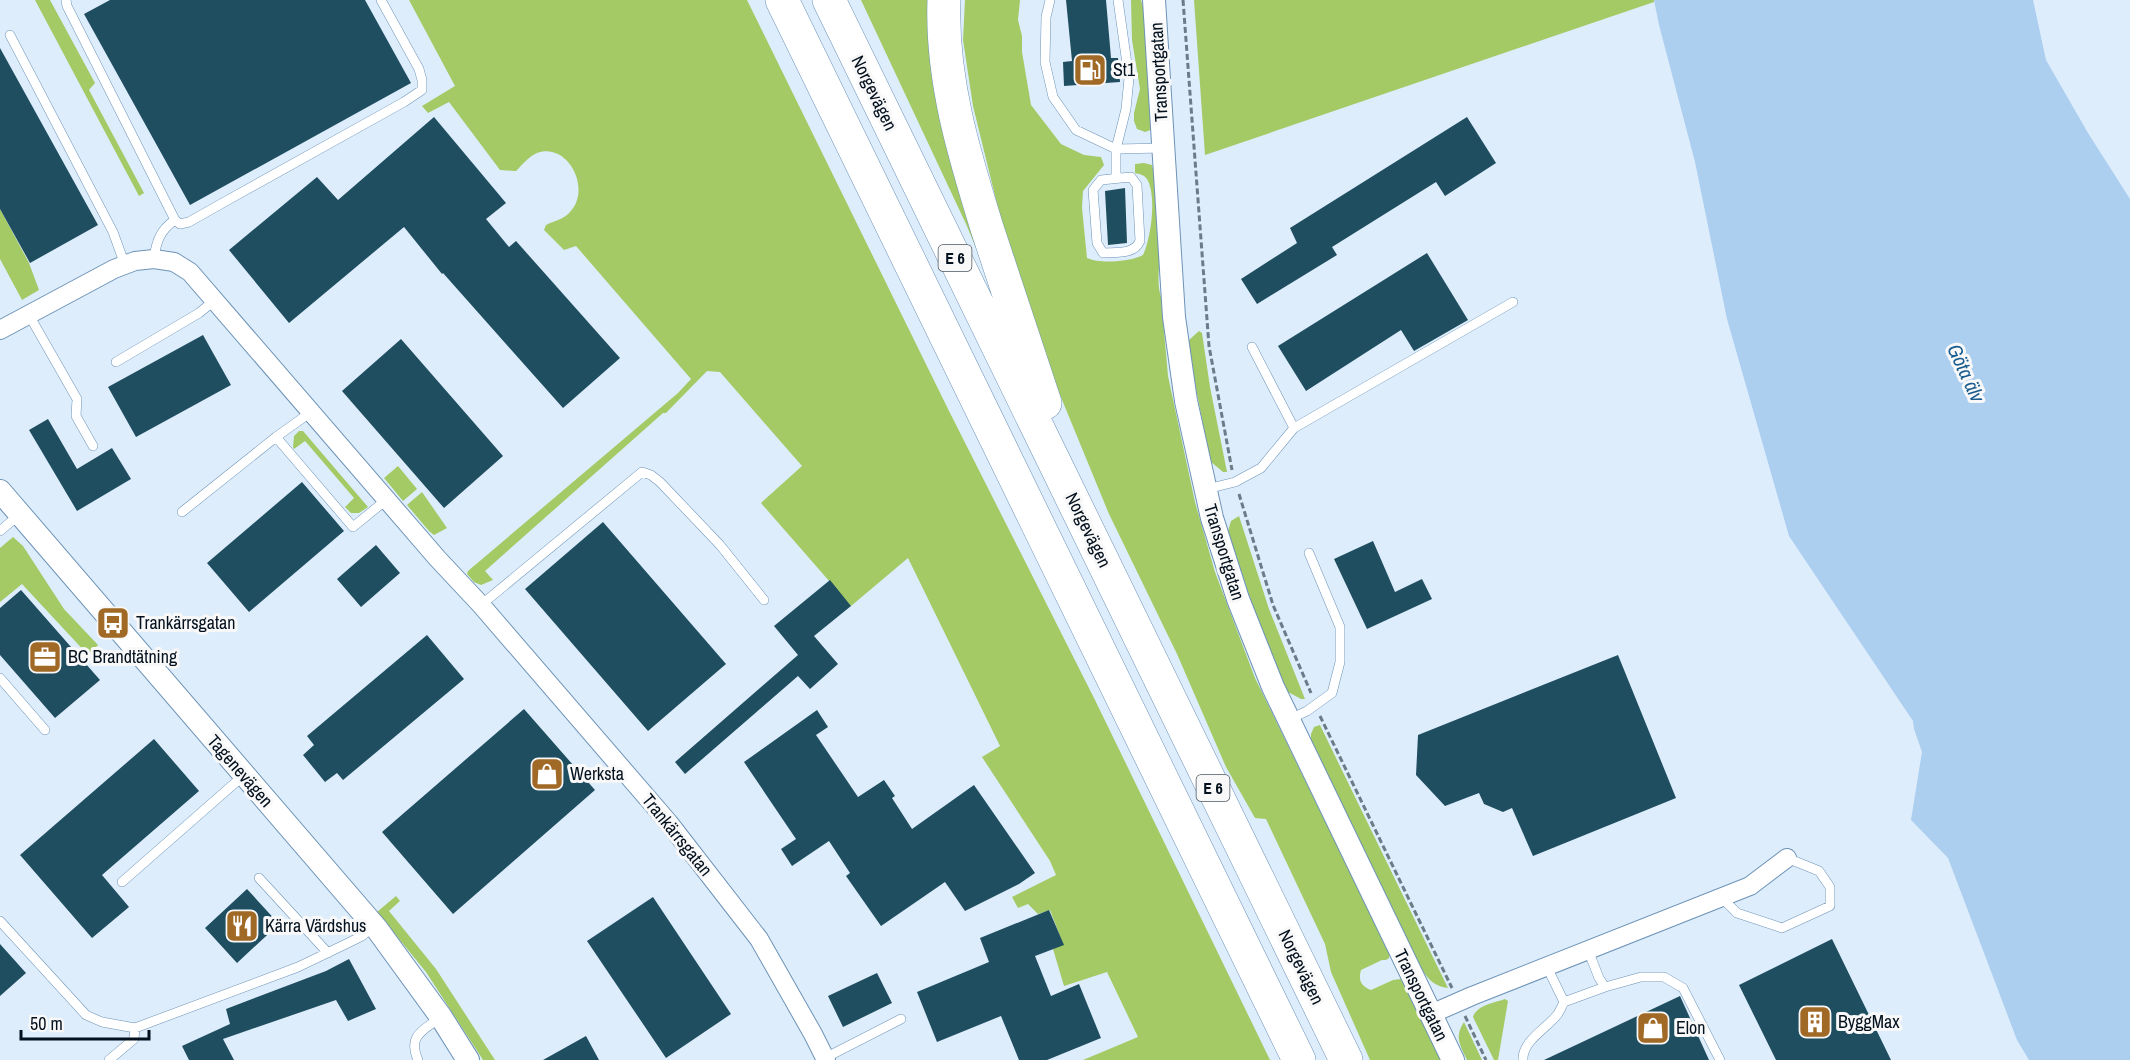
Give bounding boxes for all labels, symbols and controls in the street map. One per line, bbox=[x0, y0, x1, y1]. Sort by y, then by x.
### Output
street label: Transportgatan bbox=[1143, 22, 1174, 122]
street label: Norgevägen bbox=[846, 51, 903, 134]
fuel station icon: St1 bbox=[1072, 52, 1108, 88]
place label: St1 bbox=[1113, 57, 1136, 82]
road number: E 6 bbox=[938, 245, 972, 271]
water label: Göta älv bbox=[1941, 339, 1992, 407]
street label: Norgevägen bbox=[1060, 488, 1117, 571]
street label: Transportgatan bbox=[1198, 501, 1251, 603]
bus stop icon: Trankärrsgatan bbox=[95, 605, 131, 641]
place label: Trankärrsgatan bbox=[136, 610, 236, 635]
office icon: BC Brandtätning bbox=[27, 639, 63, 675]
place label: BC Brandtätning bbox=[68, 644, 178, 669]
street label: Tagenevägen bbox=[202, 729, 279, 812]
shop icon: Werksta bbox=[529, 756, 565, 792]
place label: Werksta bbox=[570, 761, 624, 786]
road number: E 6 bbox=[1196, 775, 1230, 801]
street label: Trankärrsgatan bbox=[636, 788, 718, 881]
restaurant icon: Kärra Värdshus bbox=[224, 908, 260, 944]
place label: Kärra Värdshus bbox=[265, 913, 366, 938]
street label: Norgevägen bbox=[1273, 925, 1330, 1008]
street label: Transportgatan bbox=[1388, 945, 1455, 1045]
scale bar bbox=[21, 1003, 148, 1041]
building icon: ByggMax bbox=[1797, 1004, 1833, 1040]
place label: ByggMax bbox=[1838, 1009, 1900, 1034]
shop icon: Elon bbox=[1635, 1010, 1671, 1046]
text: 50 m bbox=[30, 1011, 63, 1036]
place label: Elon bbox=[1676, 1015, 1706, 1040]

